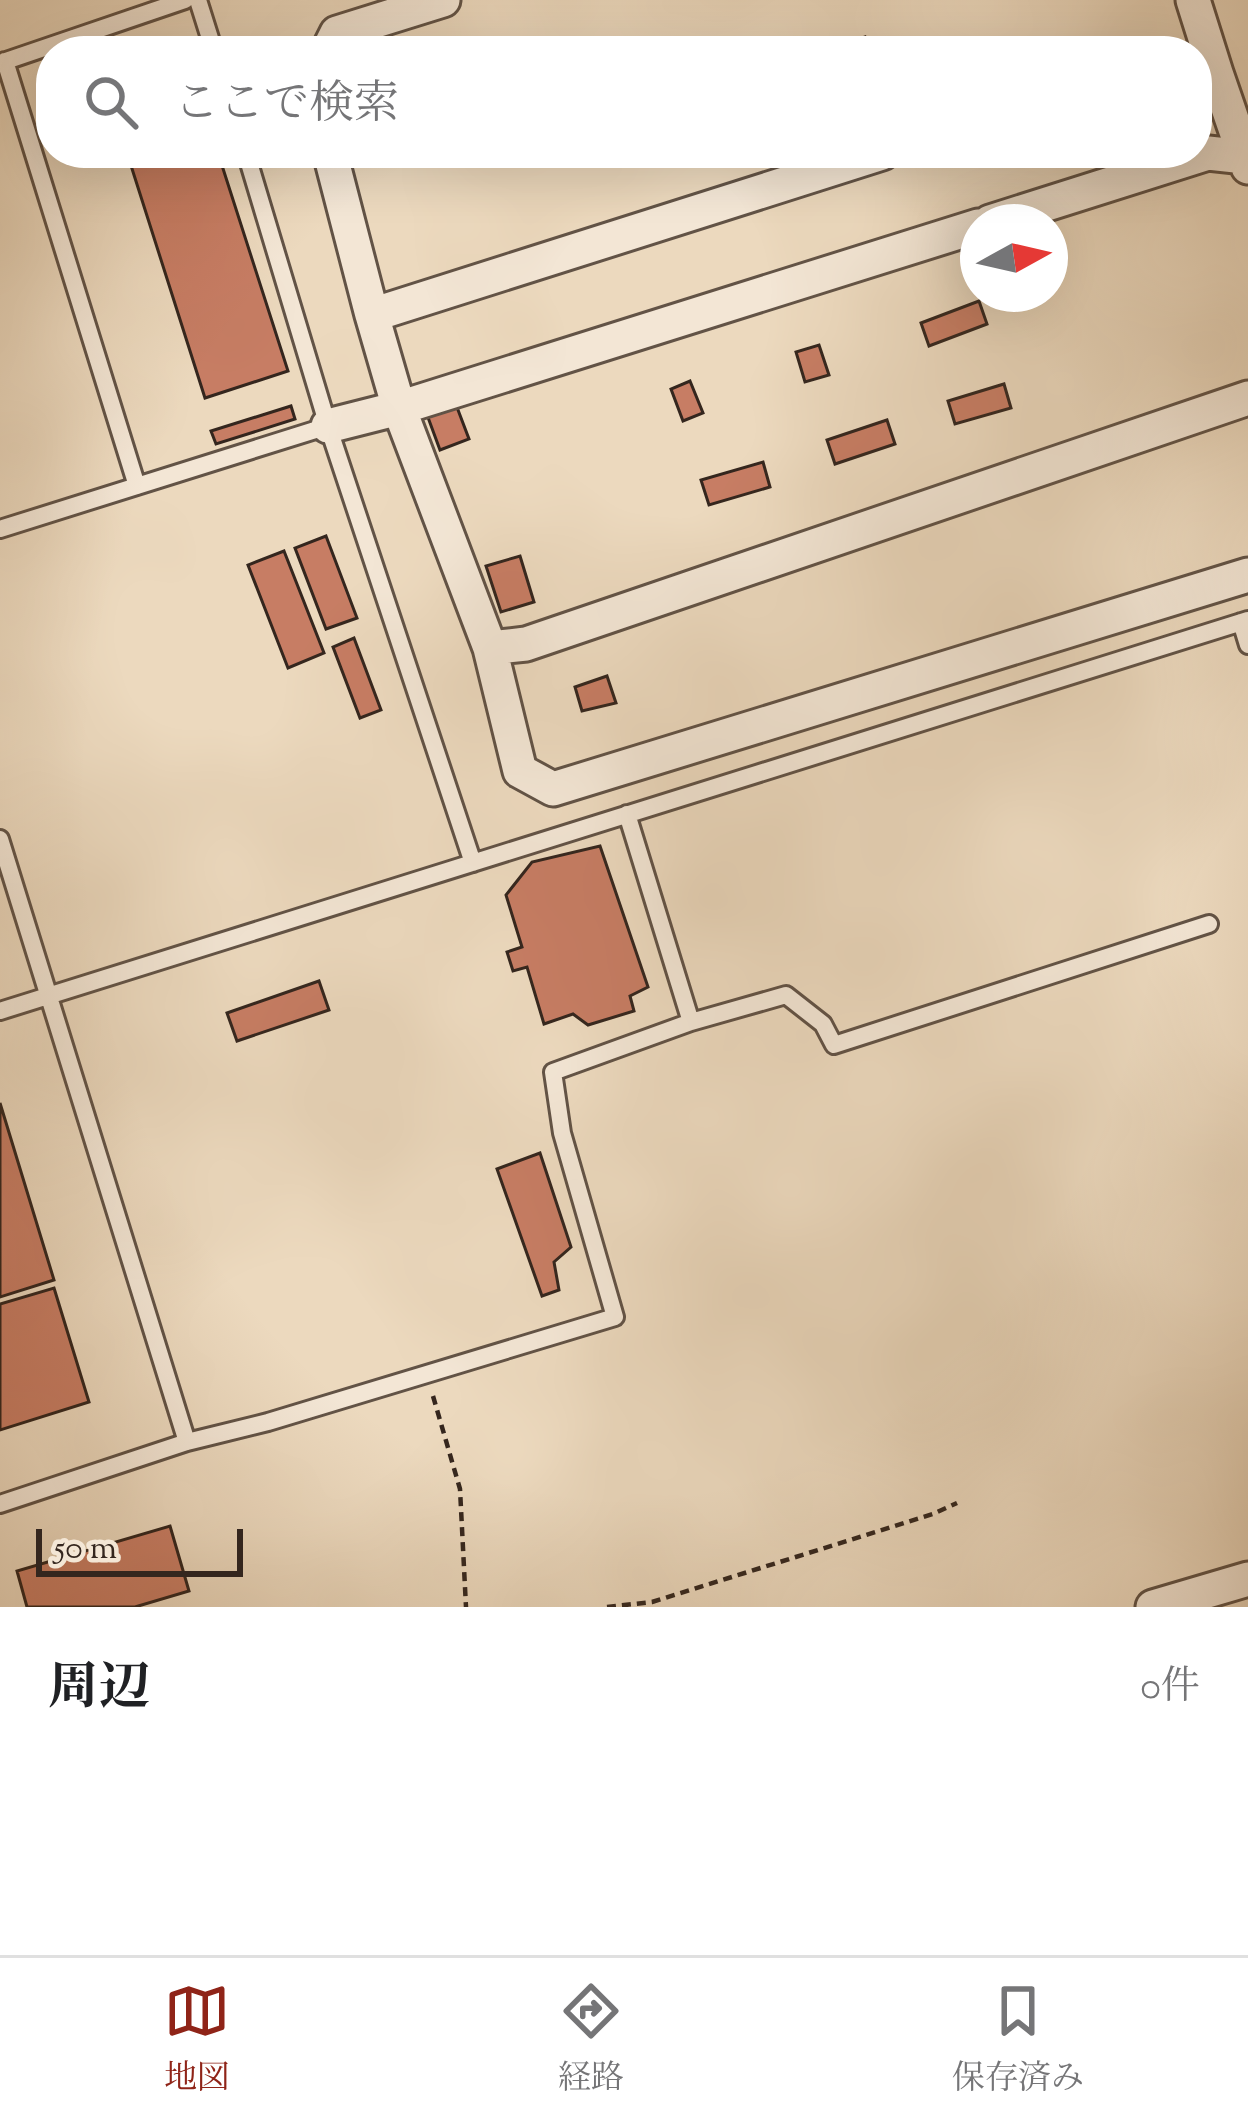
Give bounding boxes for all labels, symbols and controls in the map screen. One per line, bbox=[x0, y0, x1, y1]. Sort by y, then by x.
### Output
search box bbox=[36, 36, 1212, 168]
icon: search bbox=[78, 69, 144, 135]
text: ここで検索 bbox=[174, 74, 399, 139]
north arrow bbox=[960, 204, 1068, 312]
scale bar bbox=[36, 1523, 243, 1576]
text: 50 m bbox=[54, 1526, 117, 1574]
text: 周辺 bbox=[48, 1654, 150, 1727]
text: 0件 bbox=[1140, 1661, 1200, 1717]
tab: 地図 bbox=[164, 1978, 230, 2104]
tab: 経路 bbox=[558, 1978, 624, 2104]
tab: 保存済み bbox=[952, 1978, 1084, 2104]

